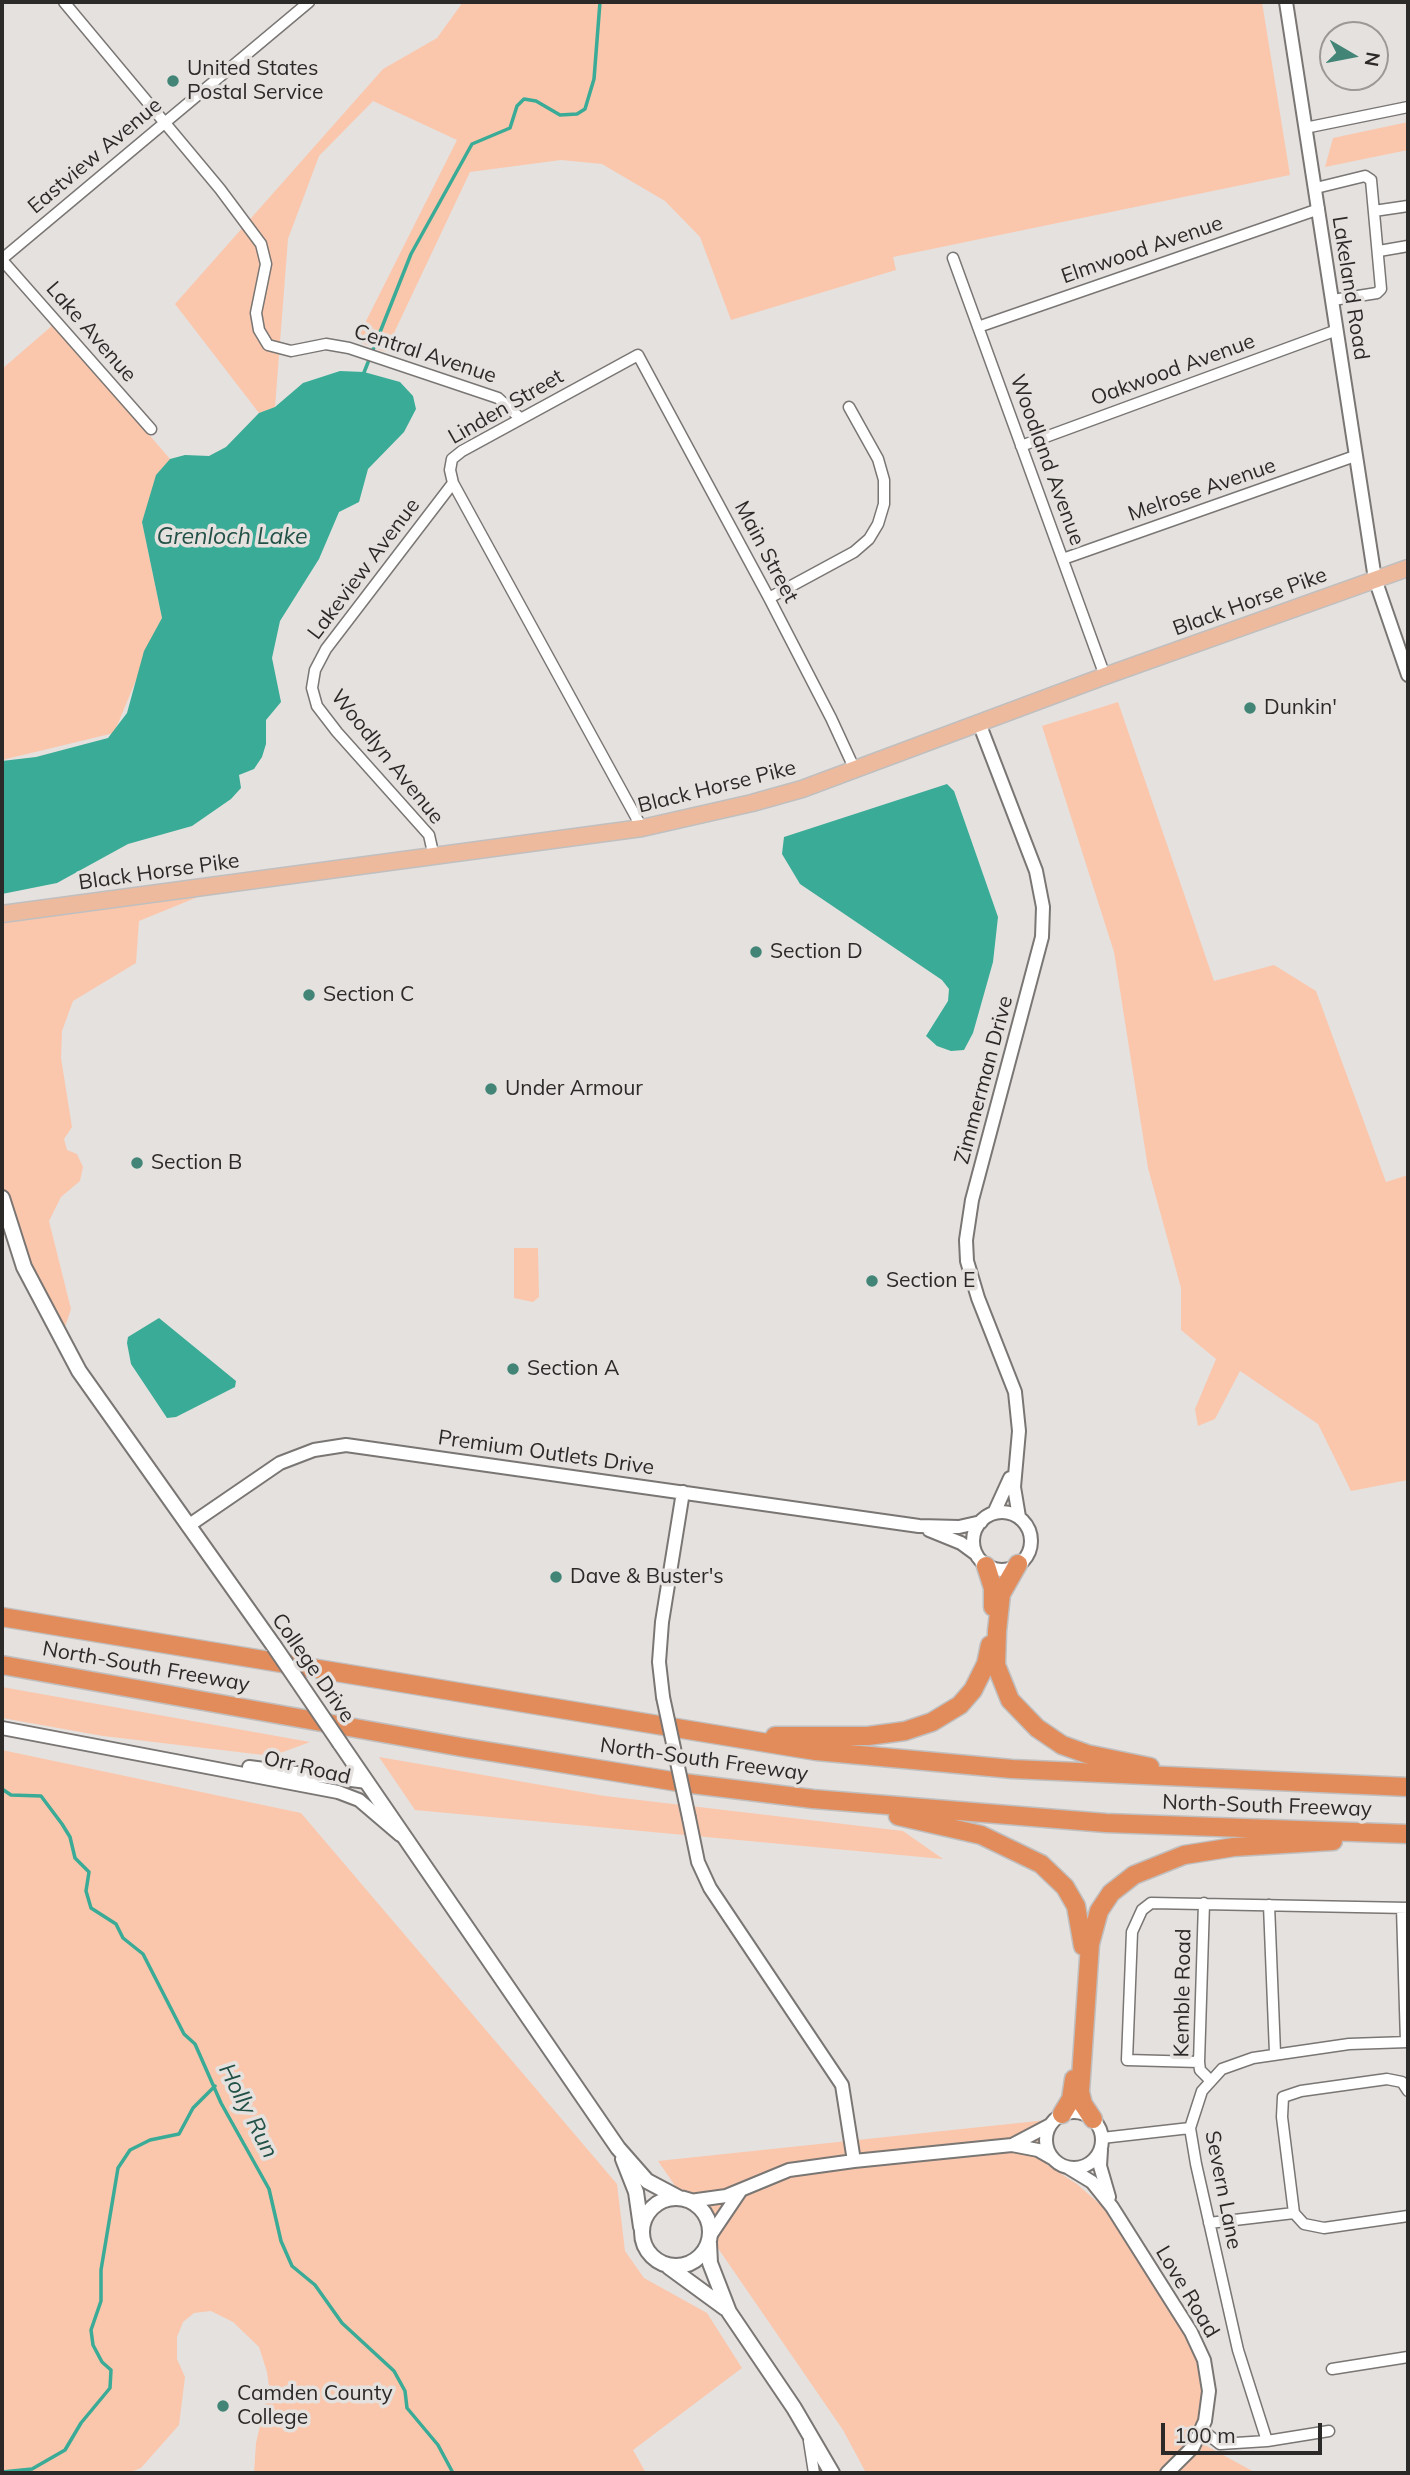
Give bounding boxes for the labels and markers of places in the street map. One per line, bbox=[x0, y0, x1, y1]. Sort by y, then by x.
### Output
place label: United States Postal Service bbox=[187, 56, 323, 106]
marker: United States Postal Service bbox=[165, 73, 181, 89]
place label: Dunkin' bbox=[1264, 695, 1337, 721]
marker: Dunkin' bbox=[1242, 700, 1258, 716]
place label: Section D bbox=[770, 939, 863, 965]
marker: Section D bbox=[748, 944, 764, 960]
place label: Section C bbox=[323, 982, 414, 1008]
marker: Section C bbox=[301, 987, 317, 1003]
place label: Under Armour bbox=[505, 1076, 643, 1102]
marker: Under Armour bbox=[483, 1081, 499, 1097]
place label: Section B bbox=[151, 1150, 242, 1176]
marker: Section B bbox=[129, 1155, 145, 1171]
place label: Section E bbox=[886, 1268, 975, 1294]
marker: Section E bbox=[864, 1273, 880, 1289]
place label: Section A bbox=[527, 1356, 619, 1382]
marker: Section A bbox=[505, 1361, 521, 1377]
place label: Dave & Buster's bbox=[570, 1564, 724, 1590]
marker: Dave & Buster's bbox=[548, 1569, 564, 1585]
place label: Camden County College bbox=[237, 2381, 393, 2431]
marker: Camden County College bbox=[215, 2398, 231, 2414]

